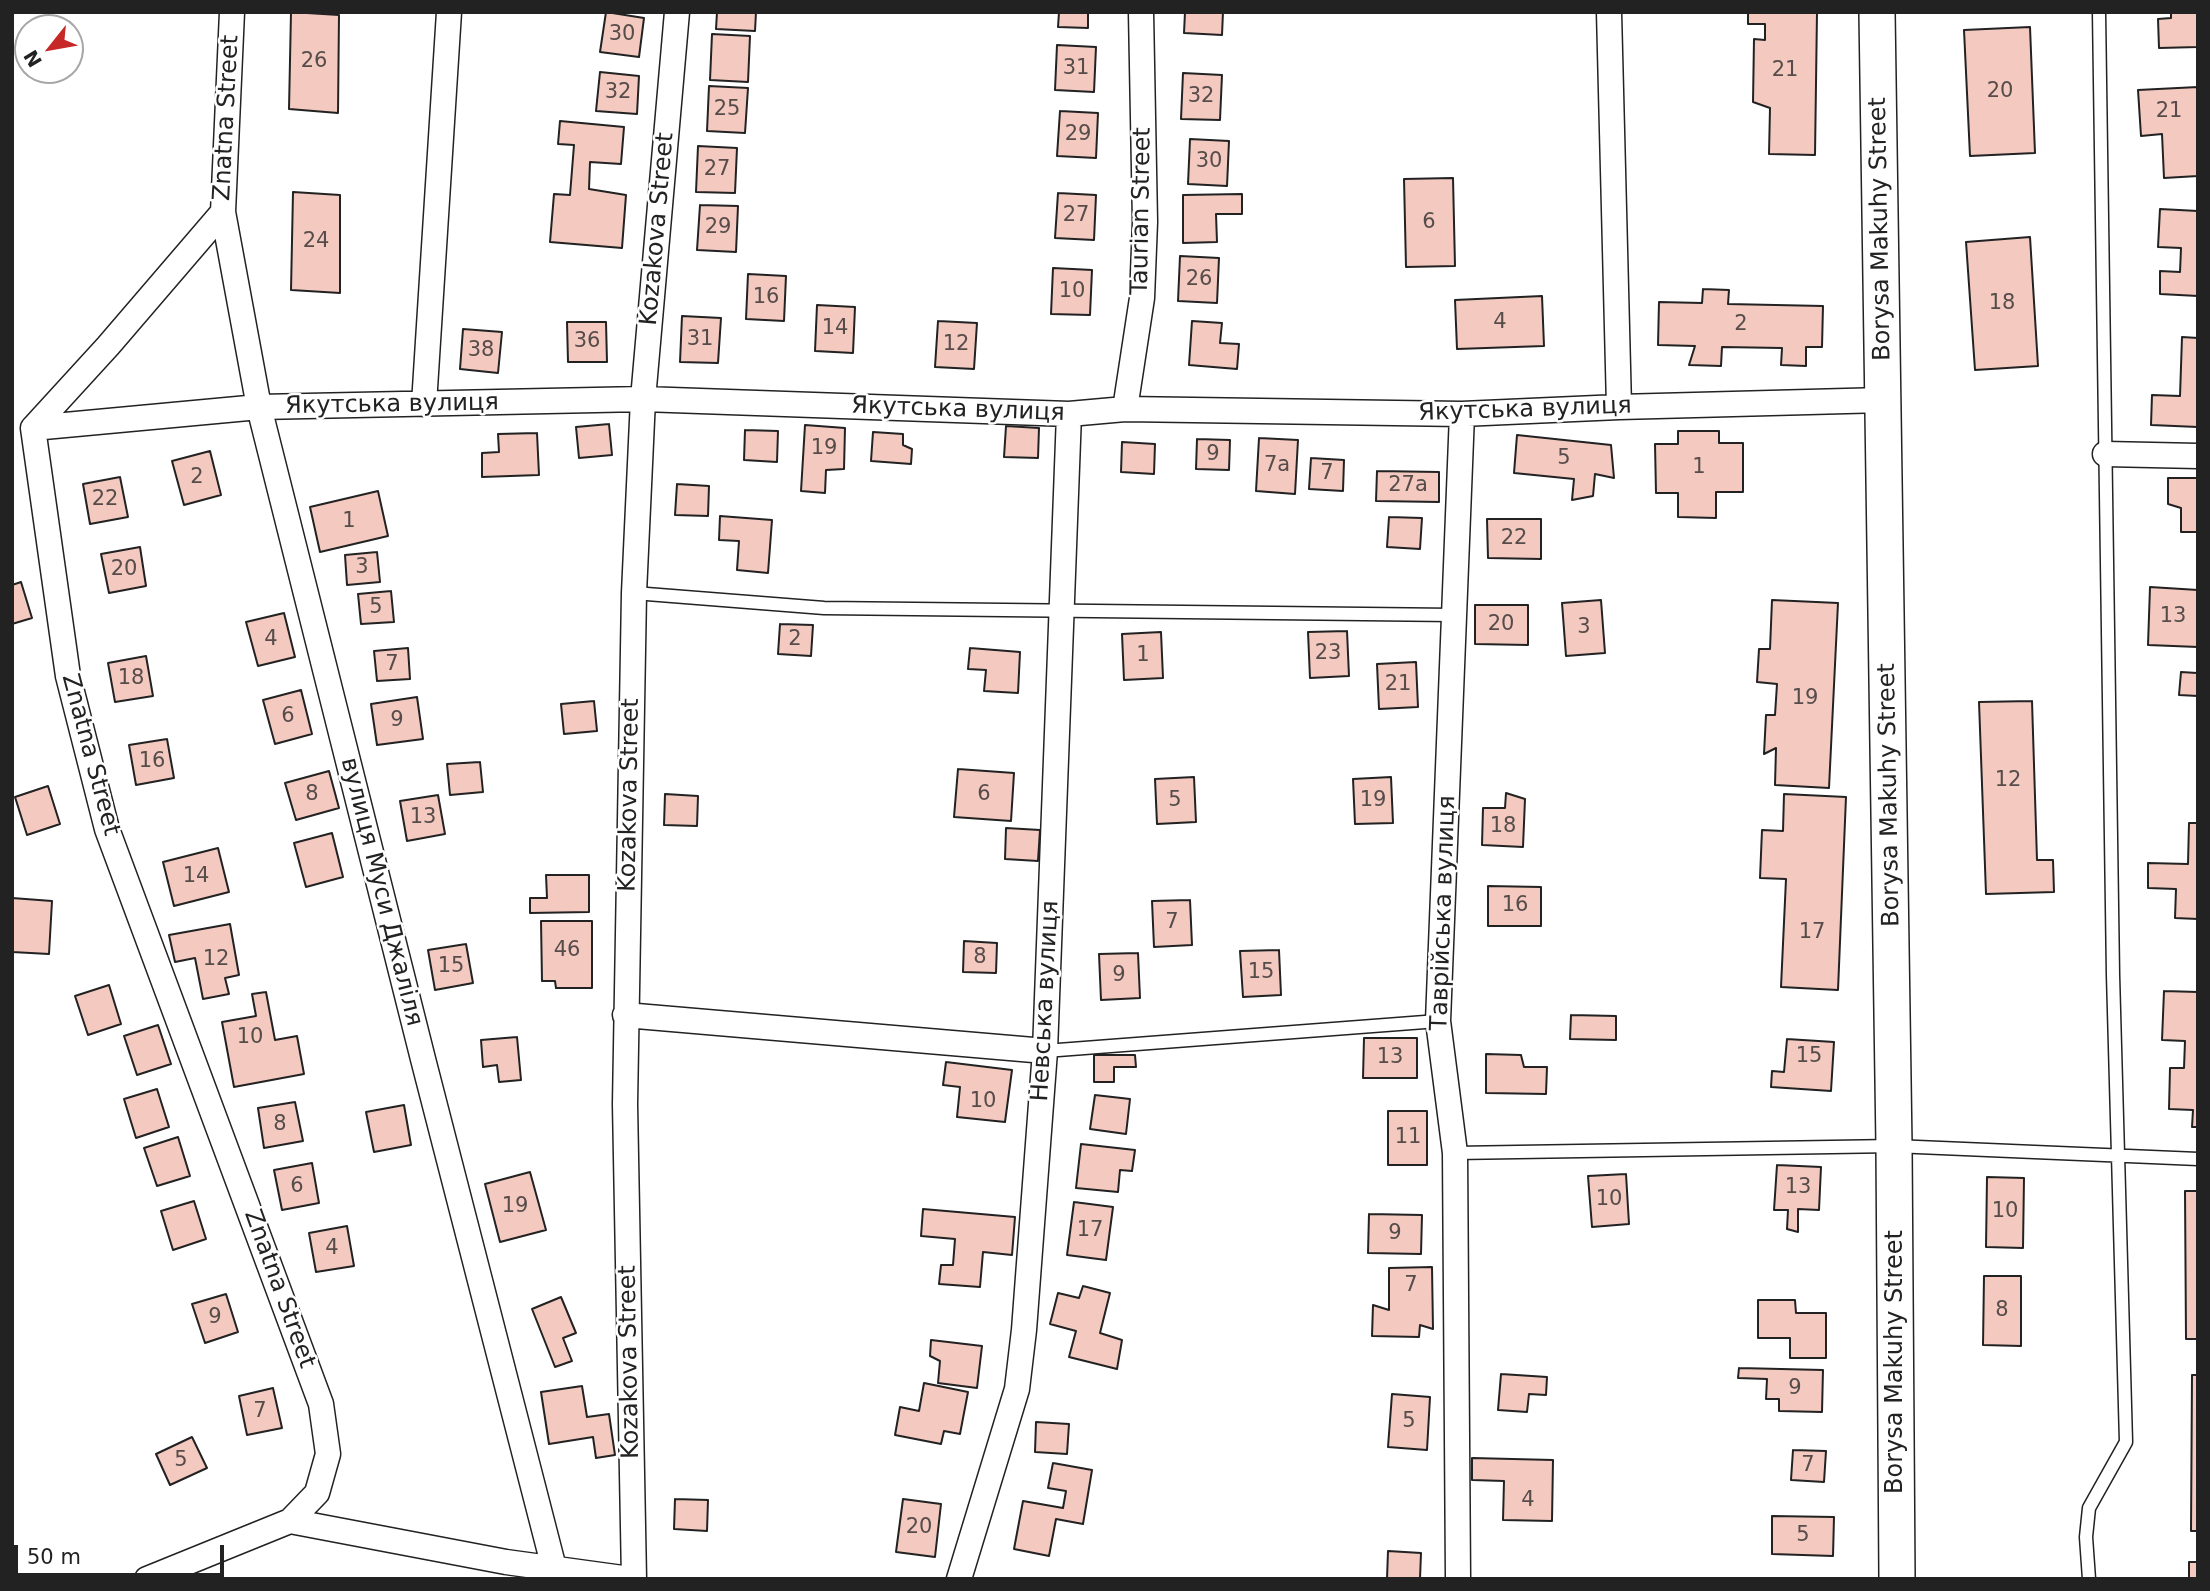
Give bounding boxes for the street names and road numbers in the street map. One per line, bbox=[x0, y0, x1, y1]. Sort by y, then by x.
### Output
street label: Znatna Street bbox=[208, 34, 246, 202]
street label: Borysa Makuhy Street bbox=[1864, 97, 1898, 361]
street label: Taurian Street bbox=[1126, 127, 1158, 295]
street label: Kozakova Street bbox=[635, 131, 681, 327]
street label: Якутська вулиця bbox=[285, 389, 499, 421]
street label: Якутська вулиця bbox=[851, 392, 1065, 428]
street label: Якутська вулиця bbox=[1418, 392, 1632, 428]
street label: Borysa Makuhy Street bbox=[1873, 663, 1907, 927]
street label: Znatna Street bbox=[55, 671, 125, 839]
street label: Kozakova Street bbox=[614, 698, 646, 892]
street label: вулиця Муси Джаліля bbox=[334, 755, 428, 1029]
street label: Таврійська вулиця bbox=[1426, 795, 1462, 1031]
street label: Невська вулиця bbox=[1026, 900, 1066, 1102]
street label: Znatna Street bbox=[237, 1206, 321, 1372]
street label: Borysa Makuhy Street bbox=[1882, 1230, 1910, 1494]
street label: Kozakova Street bbox=[614, 1265, 646, 1459]

